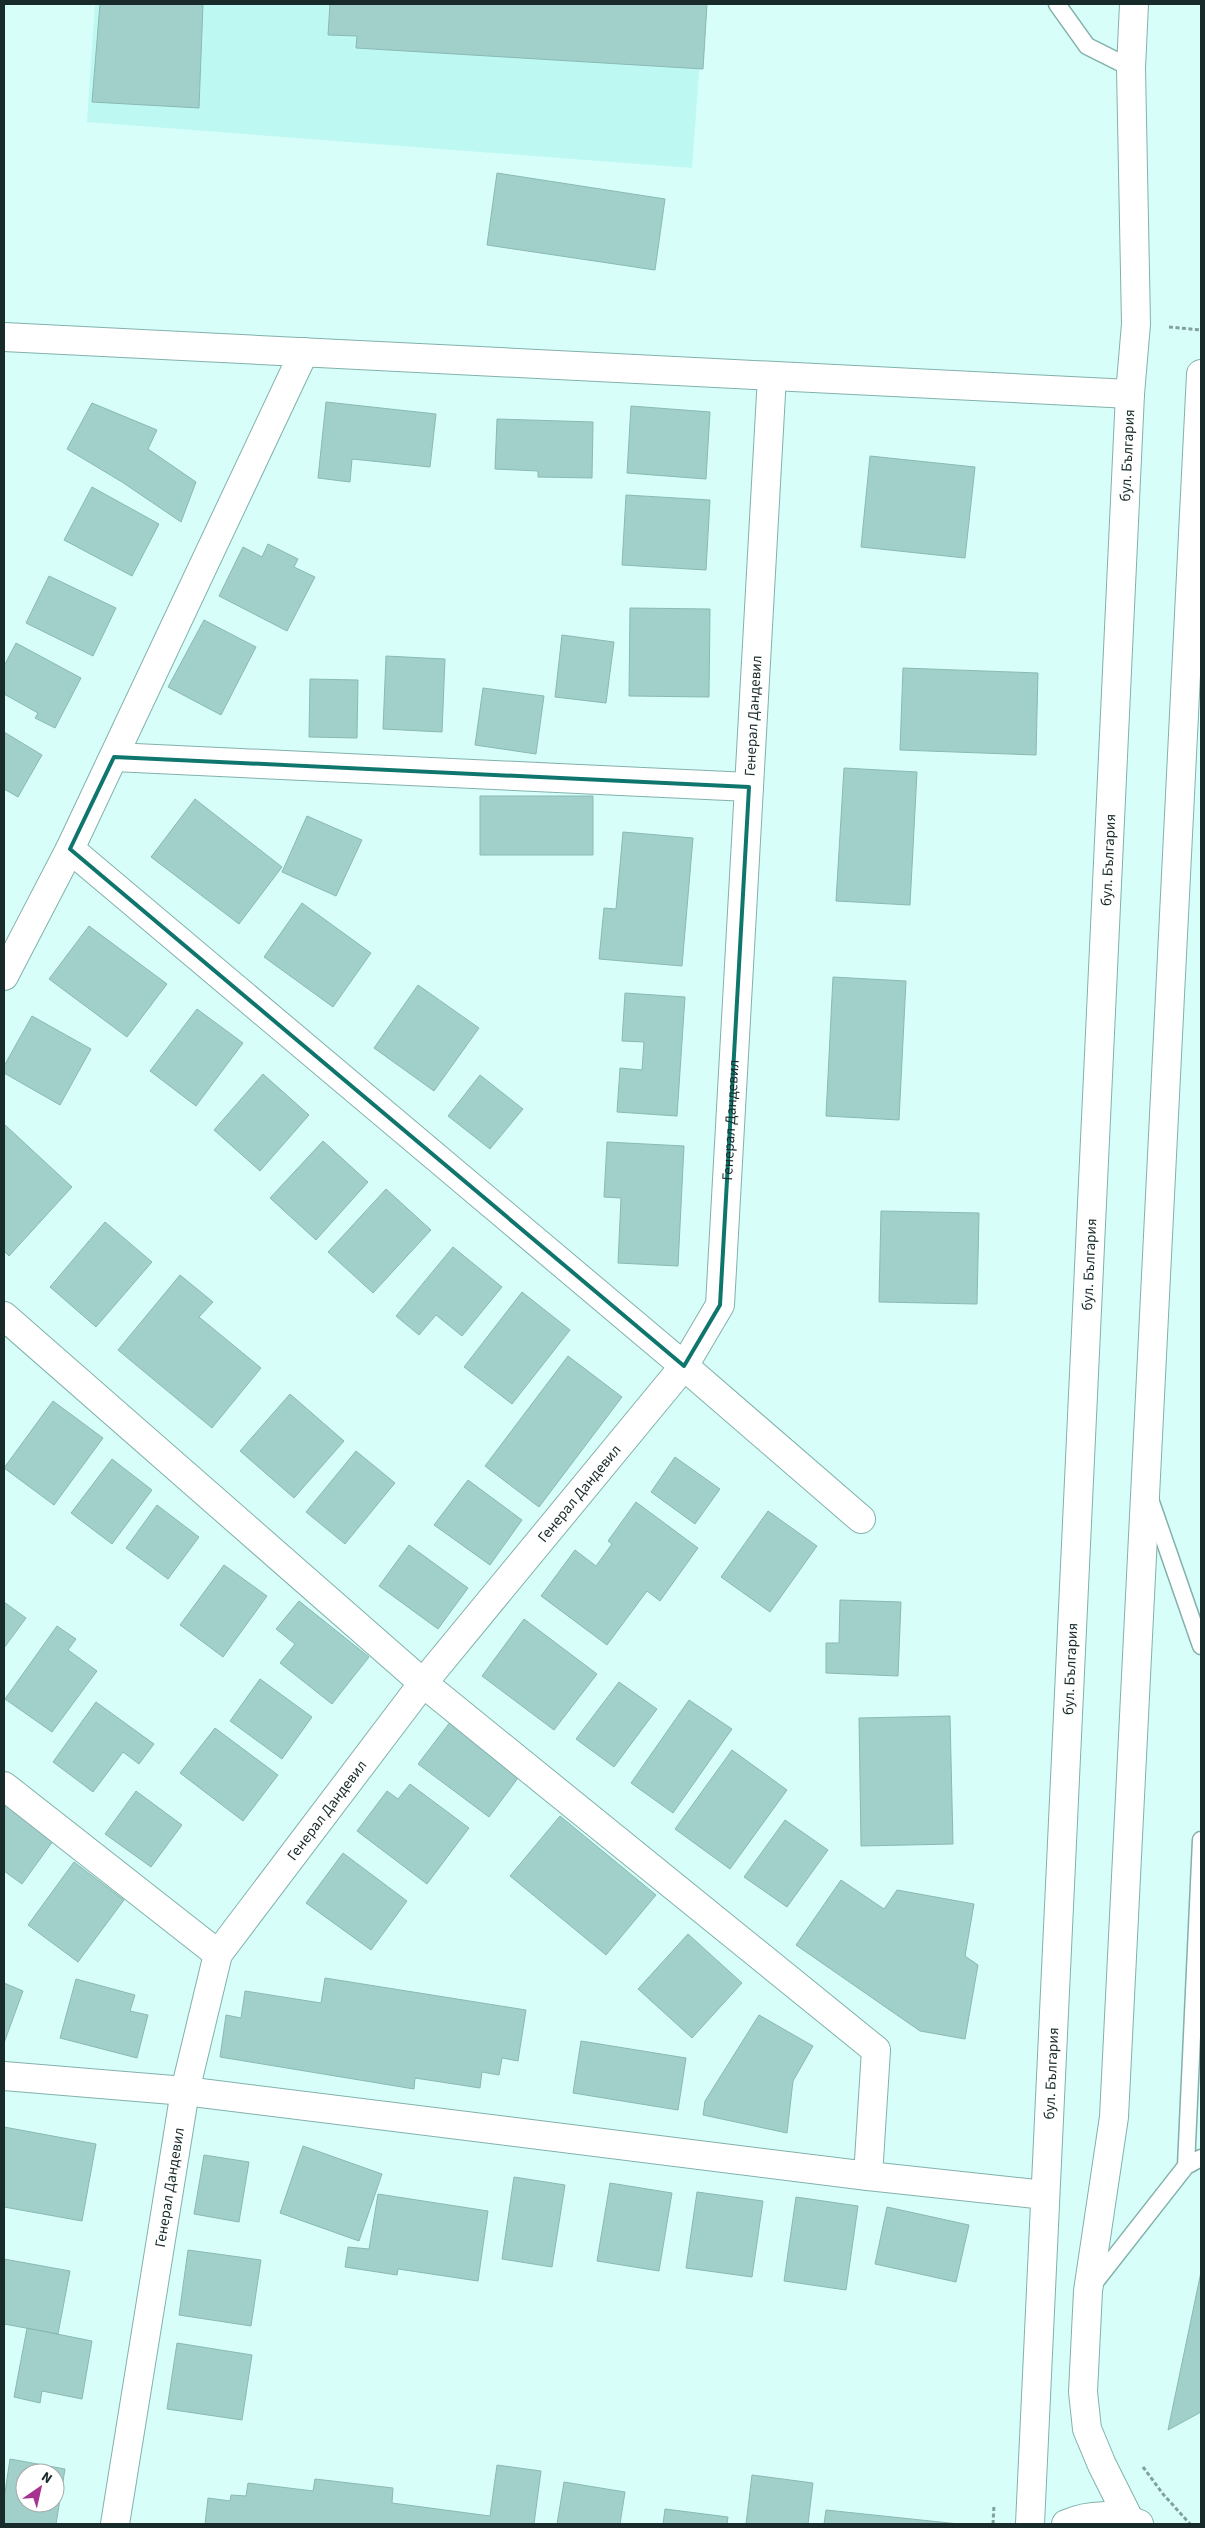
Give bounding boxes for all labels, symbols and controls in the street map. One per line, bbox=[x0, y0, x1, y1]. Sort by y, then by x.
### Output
street label: бул. България bbox=[1115, 409, 1140, 502]
street label: Генерал Дандевил bbox=[740, 655, 767, 777]
street label: бул. България bbox=[1096, 813, 1121, 906]
street label: Генерал Дандевил bbox=[717, 1059, 745, 1181]
street label: бул. България bbox=[1077, 1218, 1102, 1311]
street label: Генерал Дандевил bbox=[533, 1440, 626, 1547]
street label: бул. България bbox=[1058, 1622, 1083, 1716]
street label: Генерал Дандевил bbox=[282, 1756, 372, 1865]
street label: бул. България bbox=[1039, 2027, 1064, 2120]
street label: Генерал Дандевил bbox=[150, 2126, 190, 2249]
north arrow bbox=[15, 2463, 65, 2513]
text: N bbox=[37, 2467, 56, 2489]

